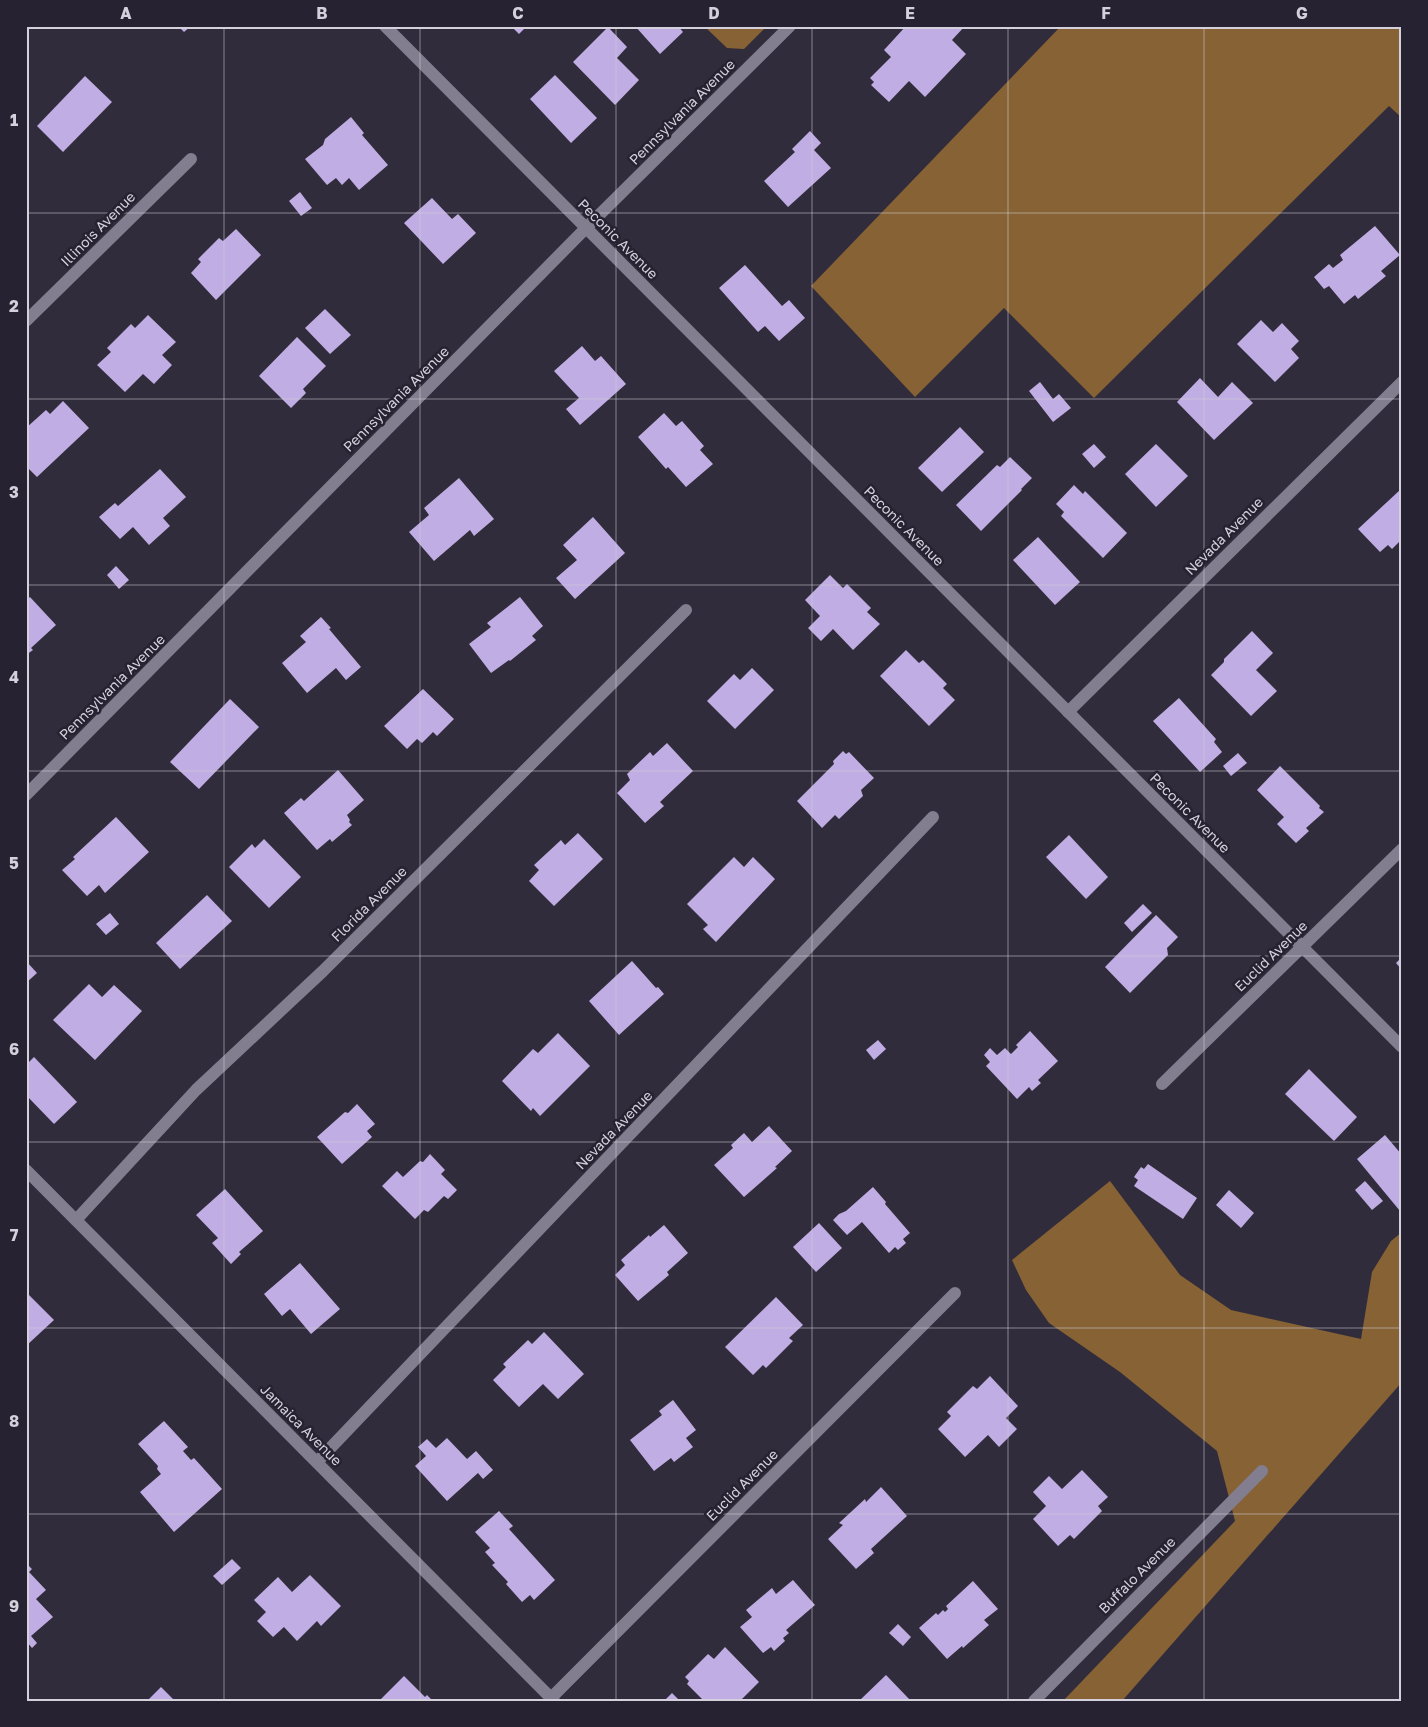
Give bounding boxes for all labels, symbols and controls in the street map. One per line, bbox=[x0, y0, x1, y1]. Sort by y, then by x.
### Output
text: A bbox=[120, 3, 132, 23]
text: B bbox=[316, 3, 328, 23]
text: C bbox=[512, 3, 524, 23]
text: D bbox=[708, 3, 720, 23]
text: E bbox=[905, 3, 915, 23]
text: F bbox=[1101, 3, 1111, 23]
text: G bbox=[1296, 3, 1308, 23]
street label: Pennsylvania Avenue bbox=[625, 55, 738, 168]
text: 1 bbox=[10, 110, 18, 130]
street label: Illinois Avenue bbox=[57, 188, 138, 269]
street label: Peconic Avenue bbox=[575, 195, 662, 282]
text: 2 bbox=[9, 296, 19, 316]
street label: Pennsylvania Avenue bbox=[339, 342, 452, 455]
text: 3 bbox=[9, 482, 19, 502]
street label: Peconic Avenue bbox=[861, 482, 948, 569]
street label: Nevada Avenue bbox=[1181, 493, 1266, 578]
street label: Pennsylvania Avenue bbox=[55, 630, 168, 743]
text: 4 bbox=[9, 667, 19, 687]
street label: Peconic Avenue bbox=[1147, 769, 1234, 856]
text: 5 bbox=[9, 853, 19, 873]
street label: Florida Avenue bbox=[327, 862, 410, 945]
street label: Euclid Avenue bbox=[1231, 917, 1311, 995]
text: 6 bbox=[9, 1039, 19, 1059]
street label: Nevada Avenue bbox=[572, 1087, 656, 1173]
text: 7 bbox=[10, 1225, 19, 1245]
street label: Jamaica Avenue bbox=[257, 1380, 346, 1469]
text: 8 bbox=[9, 1411, 19, 1431]
street label: Euclid Avenue bbox=[702, 1445, 781, 1524]
street label: Buffalo Avenue bbox=[1095, 1533, 1179, 1617]
text: 9 bbox=[9, 1596, 19, 1616]

